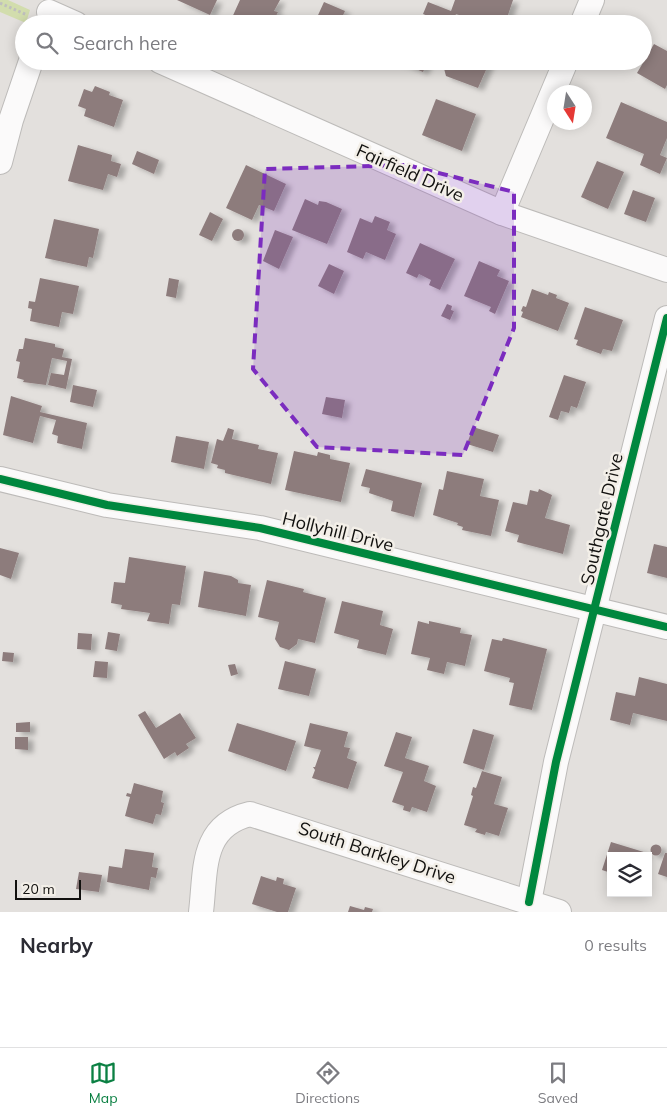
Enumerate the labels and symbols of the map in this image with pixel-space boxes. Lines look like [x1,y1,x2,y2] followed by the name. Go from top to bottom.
[547,85,592,130] north arrow
[353,139,468,206] street label: Fairfield Drive
[575,451,628,587] street label: Southgate Drive
[280,507,396,556] street label: Hollyhill Drive
[296,816,459,889] street label: South Barkley Drive
[15,877,81,900] scale bar

